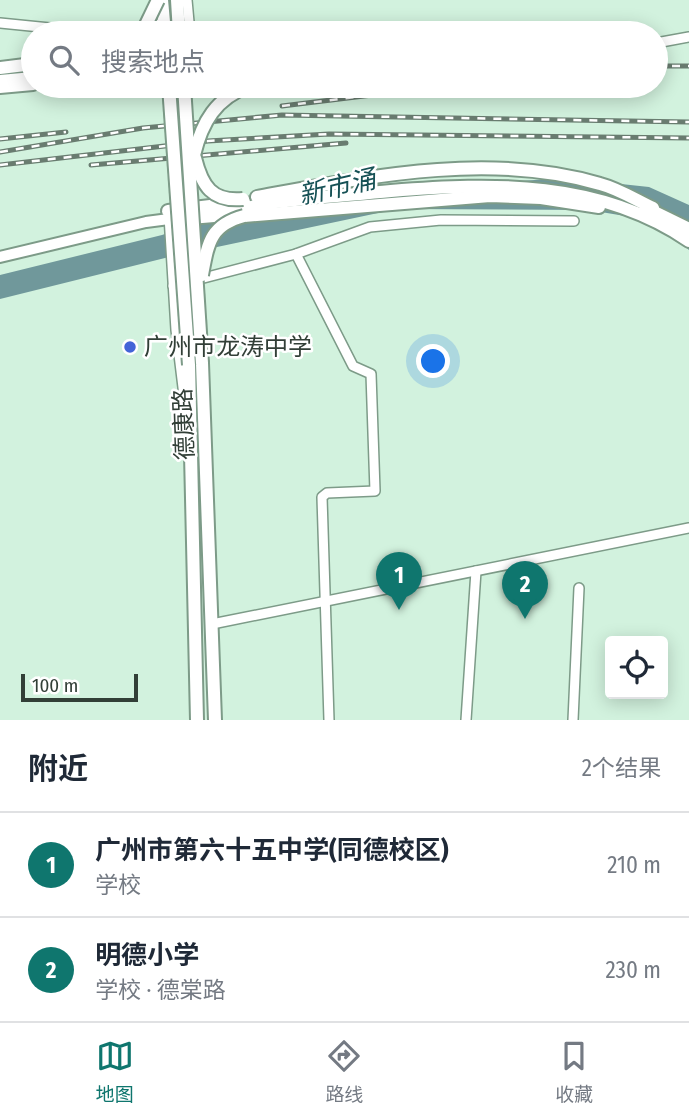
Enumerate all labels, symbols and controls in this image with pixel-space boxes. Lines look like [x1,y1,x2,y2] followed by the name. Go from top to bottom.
[21,21,668,98] search box
[45,41,83,79] icon: search
[101,47,205,78] text: 搜索地点
[296,163,382,211] water label: 新市涌
[144,333,312,361] place label: 广州市龙涛中学
[122,339,138,355] marker: 广州市龙涛中学
[416,344,450,378] your location
[169,388,199,460] street label: 德康路
[376,552,422,610] pin: 1
[502,561,548,619] pin: 2
[605,636,668,699] map controls
[605,636,668,699] button: locate
[21,671,138,703] scale bar
[32,674,78,697] text: 100 m
[28,751,88,787] text: 附近
[582,754,661,782] text: 2个结果
[95,835,449,866] text: 广州市第六十五中学(同德校区)
[46,851,56,879] text: 1
[607,851,661,879] text: 210 m
[95,871,141,899] text: 学校
[95,940,199,971] text: 明德小学
[46,956,56,984] text: 2
[605,956,661,984] text: 230 m
[95,976,226,1004] text: 学校 · 德棠路
[96,1037,134,1106] tab: 地图
[325,1037,363,1106] tab: 路线
[555,1037,593,1106] tab: 收藏

